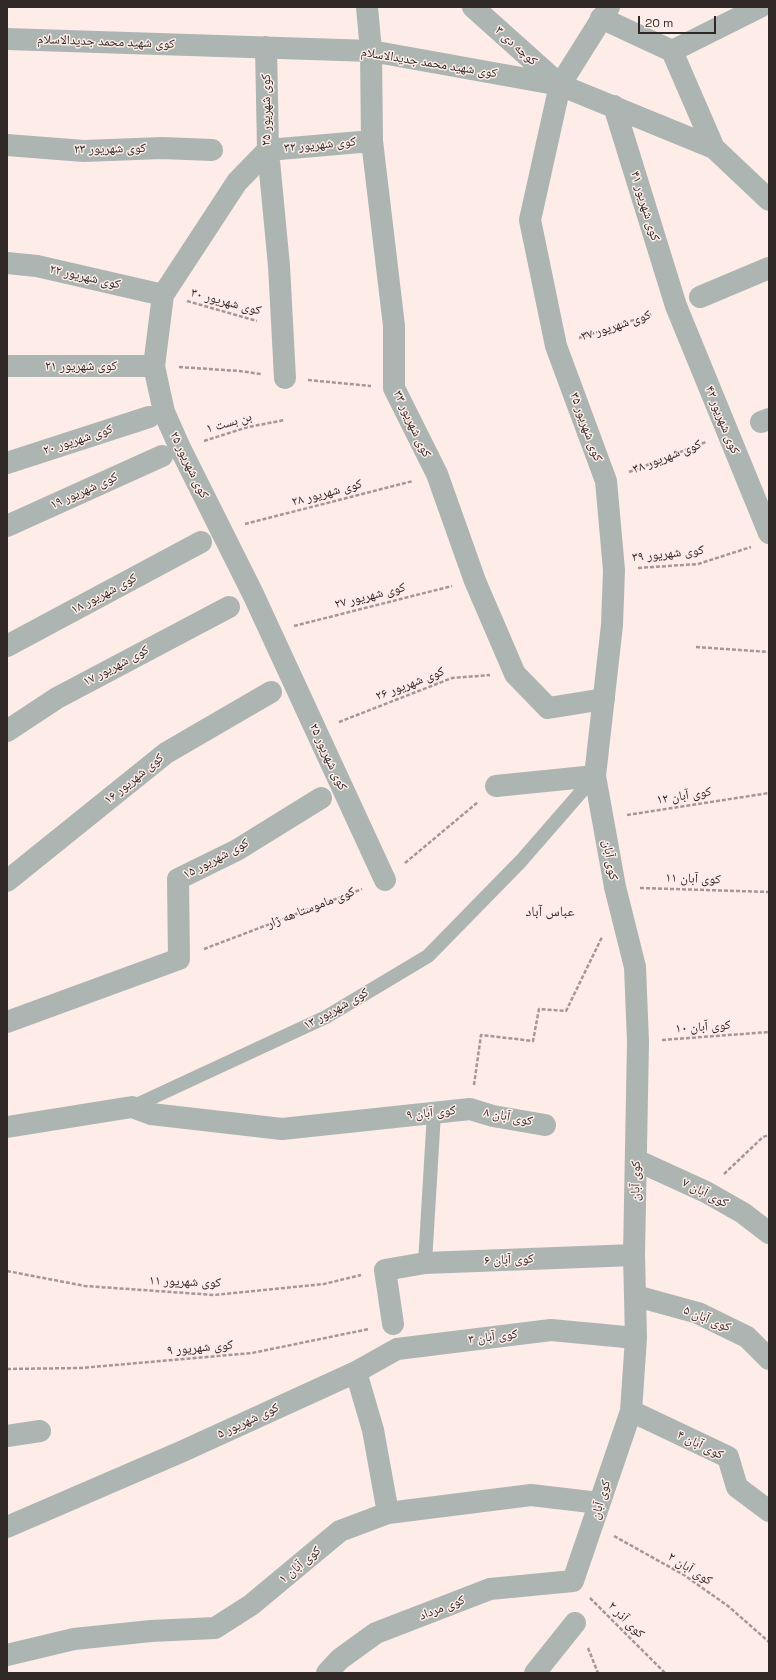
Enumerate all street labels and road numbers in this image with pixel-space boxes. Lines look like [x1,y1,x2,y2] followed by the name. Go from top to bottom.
[492,23,540,69] street label: کوچه دی ۳
[37,32,175,52] street label: کوی شهید محمد جدیدالاسلام
[360,45,498,81] street label: کوی شهید محمد جدیدالاسلام
[258,74,274,146] street label: کوی شهریور ۲۵
[283,134,357,156] street label: کوی شهریور ۳۲
[74,141,146,157] street label: کوی شهریور ۲۳
[627,169,663,243] street label: کوی شهریور ۴۱
[48,261,122,293] street label: کوی شهریور ۲۲
[189,285,263,319] street label: کوی شهریور ۳۰
[579,307,653,345] street label: کوی شهریور ۳۷
[45,358,117,374] street label: کوی شهریور ۲۱
[701,384,743,456] street label: کوی شهریور ۴۲
[390,388,434,460] street label: کوی شهریور ۳۳
[566,390,606,464] street label: کوی شهریور ۳۵
[204,409,254,437] street label: بن بست ۱
[41,421,115,459] street label: کوی شهریور ۲۰
[166,429,212,501] street label: کوی شهریور ۲۵
[631,437,703,477] street label: کوی شهریور ۳۸
[48,469,120,513] street label: کوی شهریور ۱۹
[290,476,364,510] street label: کوی شهریور ۲۸
[631,542,705,566] street label: کوی شهریور ۳۹
[68,570,140,618] street label: کوی شهریور ۱۸
[333,580,407,612] street label: کوی شهریور ۲۷
[80,642,152,690] street label: کوی شهریور ۱۷
[374,664,446,704] street label: کوی شهریور ۲۶
[306,721,350,793] street label: کوی شهریور ۲۵
[101,750,167,808] street label: کوی شهریور ۱۶
[655,784,713,808] street label: کوی آبان ۱۲
[180,835,252,883] street label: کوی شهریور ۱۵
[599,839,621,881] street label: کوی آبان
[665,870,721,888] street label: کوی آبان ۱۱
[265,884,357,932] street label: کوی ماموستا هه ژار
[301,985,371,1033] street label: کوی شهریور ۱۳
[675,1017,731,1037] street label: کوی آبان ۱۰
[406,1103,456,1123] street label: کوی آبان ۹
[482,1105,534,1129] street label: کوی آبان ۸
[628,1161,644,1201] street label: کوی آبان
[679,1175,731,1211] street label: کوی آبان ۷
[484,1251,534,1269] street label: کوی آبان ۶
[149,1273,221,1291] street label: کوی شهریور ۱۱
[681,1302,733,1336] street label: کوی آبان ۵
[467,1326,519,1348] street label: کوی آبان ۳
[166,1337,234,1359] street label: کوی شهریور ۹
[215,1400,281,1442] street label: کوی شهریور ۵
[674,1427,726,1463] street label: کوی آبان ۴
[588,1478,614,1522] street label: کوی آبان
[276,1543,324,1587] street label: کوی آبان ۱
[665,1549,715,1589] street label: کوی آبان ۲
[417,1592,467,1624] street label: کوی مرداد
[604,1598,648,1642] street label: کوی آذر ۲

